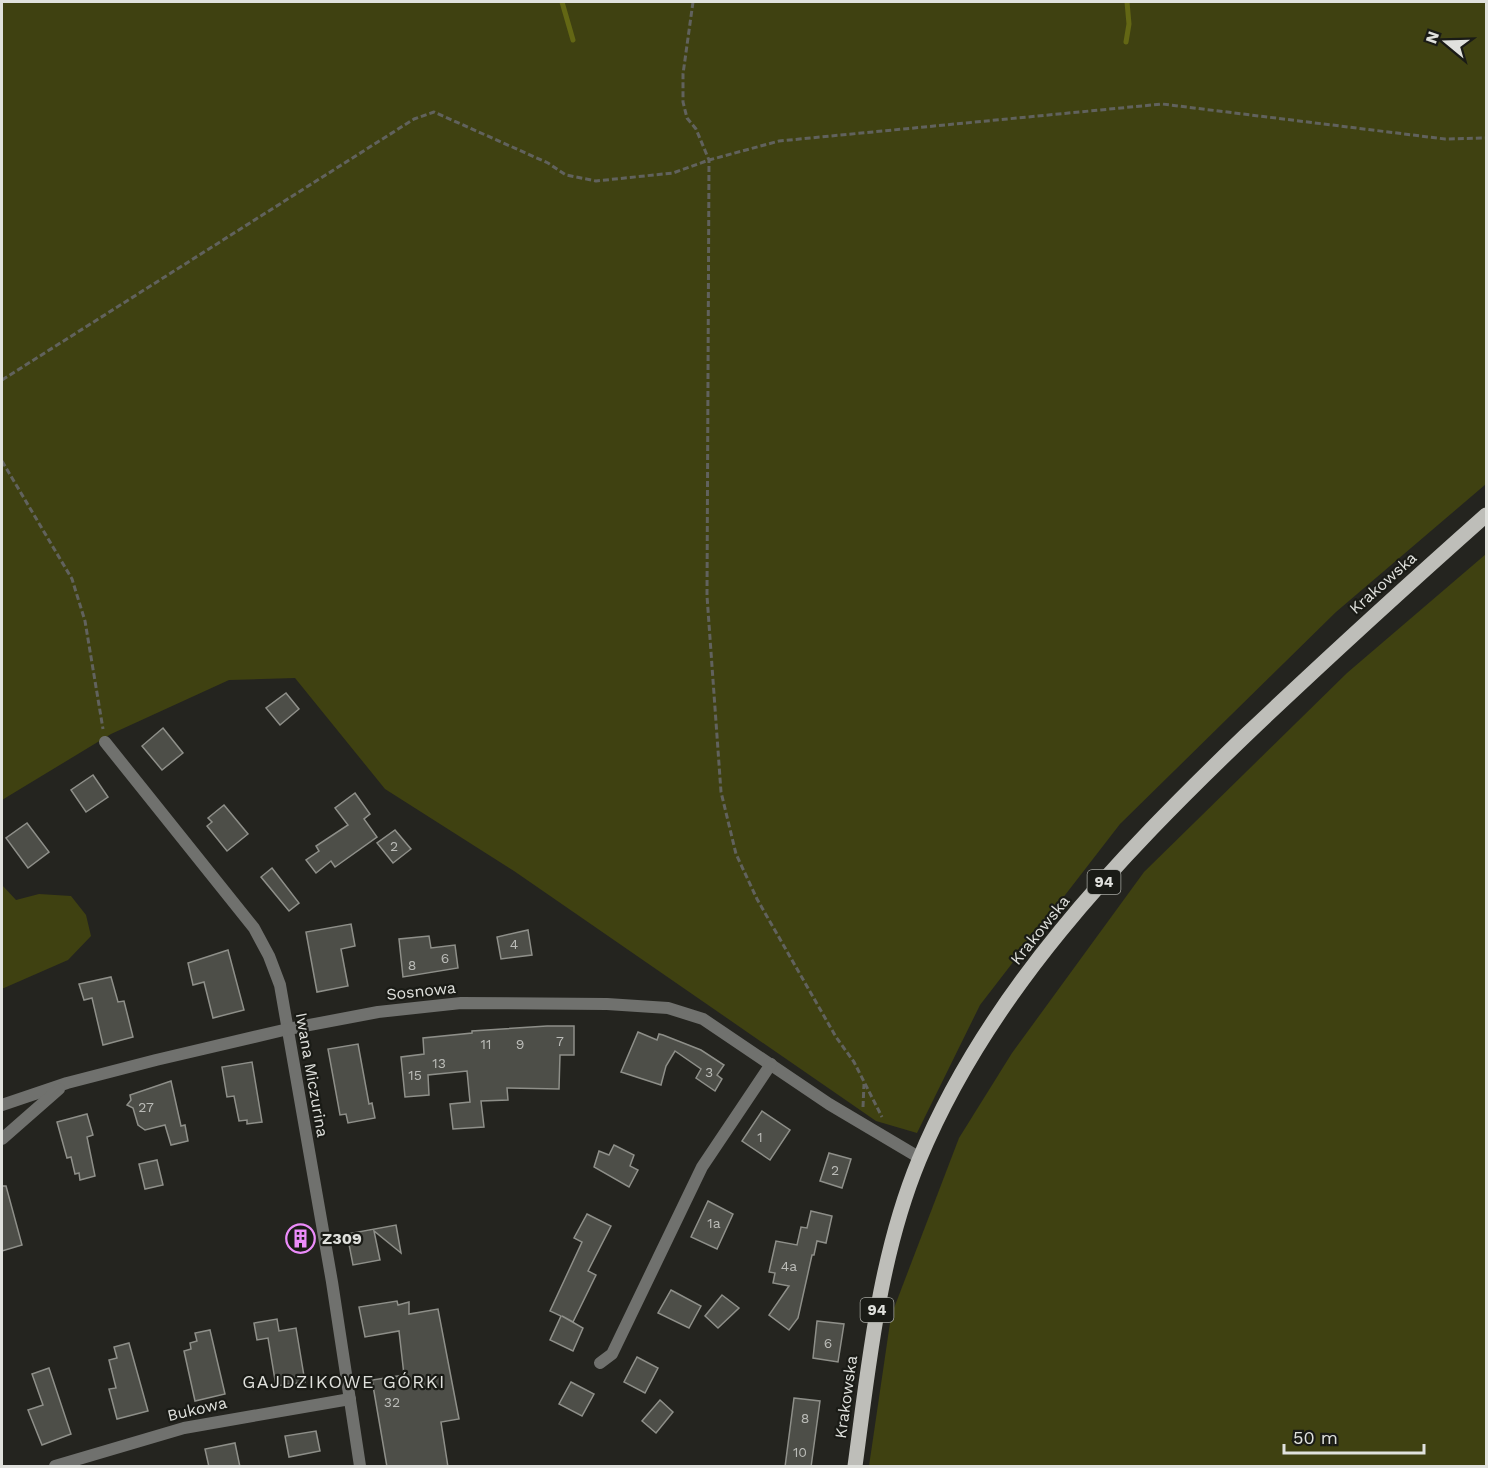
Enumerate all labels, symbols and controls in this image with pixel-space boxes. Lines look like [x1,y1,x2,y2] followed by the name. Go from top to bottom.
[1416,12,1476,72] north arrow
[1421,29,1443,46] text: N
[1346,548,1420,618] street label: Krakowska
[390,838,398,854] house number: 2
[1088,870,1120,894] road number: 94
[1006,892,1074,968] street label: Krakowska
[510,936,518,952] house number: 4
[441,950,449,966] house number: 6
[408,957,416,973] house number: 8
[385,978,457,1004] street label: Sosnowa
[292,1011,332,1139] street label: Iwana Miczurina
[556,1033,564,1049] house number: 7
[481,1036,491,1052] house number: 11
[516,1036,524,1052] house number: 9
[432,1055,446,1071] house number: 13
[705,1064,713,1080] house number: 3
[408,1067,422,1083] house number: 15
[138,1099,154,1115] house number: 27
[757,1129,763,1145] house number: 1
[831,1162,839,1178] house number: 2
[707,1215,721,1231] house number: 1a
[285,1222,317,1254] building icon: Z309
[322,1229,362,1248] place label: Z309
[781,1258,797,1274] house number: 4a
[860,1298,894,1322] road number: 94
[824,1335,832,1351] house number: 6
[831,1354,861,1440] street label: Krakowska
[242,1371,446,1392] district label: GAJDZIKOWE GÓRKI
[165,1393,229,1425] street label: Bukowa
[384,1394,400,1410] house number: 32
[801,1410,809,1426] house number: 8
[1284,1417,1424,1455] scale bar
[1293,1427,1338,1448] text: 50 m
[793,1444,807,1460] house number: 10

